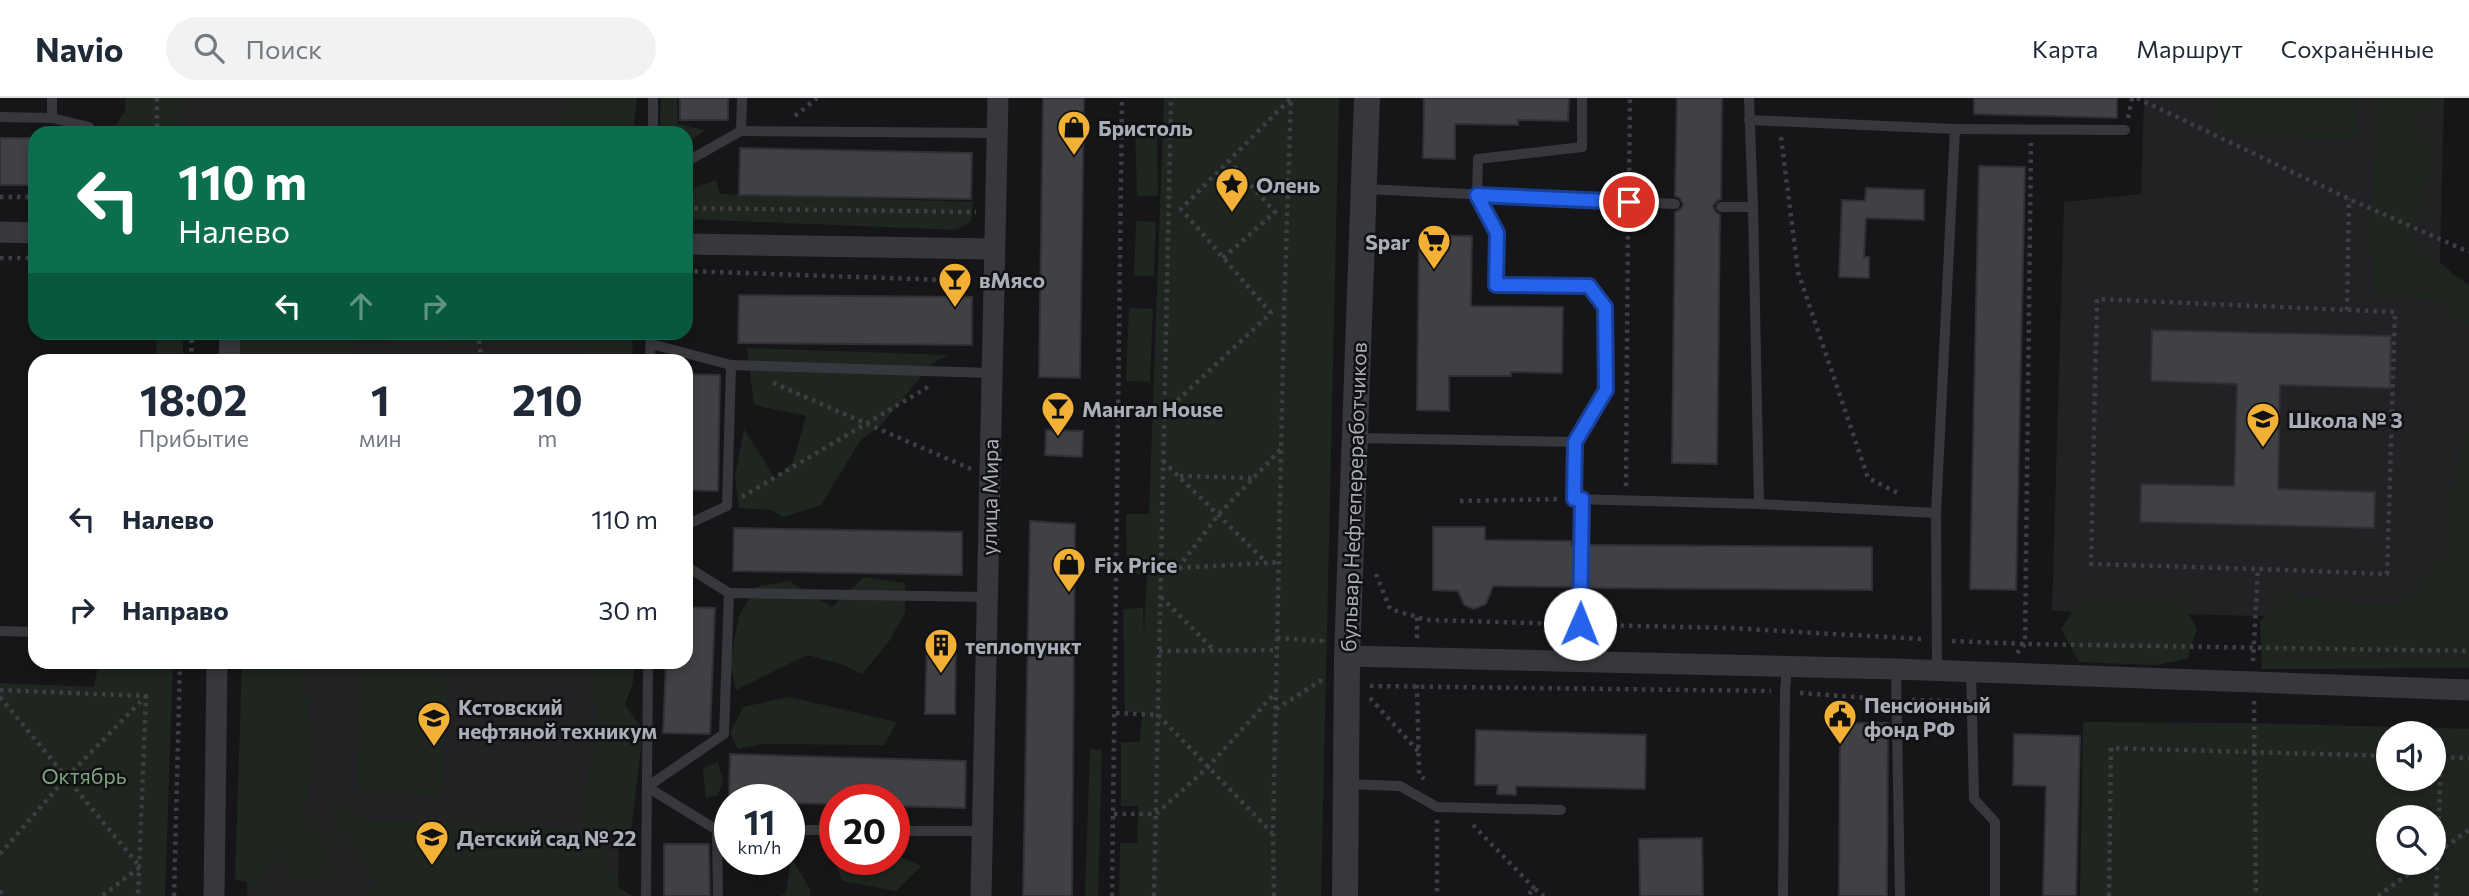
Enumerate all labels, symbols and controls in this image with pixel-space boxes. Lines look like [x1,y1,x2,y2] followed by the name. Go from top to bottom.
[166,17,656,80] search box
[35,28,124,69] text: Navio
[190,29,228,67] icon: search
[246,33,322,64] text: Поиск
[2032,34,2098,63] text: Карта
[2136,34,2243,63] text: Маршрут
[2281,34,2434,63] text: Сохранённые
[1055,108,1093,157] shop icon: Бристоль
[1098,115,1193,140] place label: Бристоль
[178,150,307,210] text: 110 m
[63,154,154,245] icon: left
[1213,165,1251,214] place icon: Олень
[1256,172,1320,197] place label: Олень
[1599,172,1659,232] pin
[1610,183,1648,221] icon: arrive
[178,210,290,250] text: Налево
[1415,222,1453,271] supermarket icon: Spar
[1365,229,1410,254] place label: Spar
[936,260,974,309] bar icon: вМясо
[979,267,1045,292] place label: вМясо
[269,287,307,325] icon: left
[342,287,380,325] icon: ahead
[415,287,453,325] icon: right
[1335,342,1371,652] street label: бульвар Нефтепереработчиков
[140,373,247,425] text: 18:02
[371,373,390,425] text: 1
[512,373,583,425] text: 210
[1039,389,1077,438] bar icon: Мангал House
[1082,396,1223,421] place label: Мангал House
[2244,400,2282,449] school or university icon: Школа № 3
[2288,407,2403,432] place label: Школа № 3
[138,424,249,452] text: Прибытие
[359,424,402,452] text: мин
[537,424,557,452] text: m
[975,438,1003,556] street label: улица Мира
[63,500,101,538] icon: left
[122,503,214,534] text: Налево
[591,503,658,534] text: 110 m
[1050,545,1088,594] shop icon: Fix Price
[1094,552,1177,577] place label: Fix Price
[1543,587,1617,661] position arrow
[63,591,101,629] icon: right
[122,594,229,625] text: Направо
[599,594,658,625] text: 30 m
[922,626,960,675] building icon: теплопункт
[965,633,1081,658] place label: теплопункт
[1864,692,1991,741] place label: Пенсионный фонд РФ
[458,694,657,743] place label: Кстовский нефтяной техникум
[1821,697,1859,746] public building icon: Пенсионный фонд РФ
[415,699,453,748] school or university icon: Кстовский нефтяной техникум
[2376,721,2446,875] map controls
[2376,721,2446,791] button: sound
[41,763,127,788] park label: Октябрь
[819,784,910,875] speed limit sign: 20
[744,799,775,842] text: 11
[2376,805,2446,875] button: search
[413,818,451,867] school or university icon: Детский сад № 22
[457,825,637,850] place label: Детский сад № 22
[738,836,781,858] text: km/h

